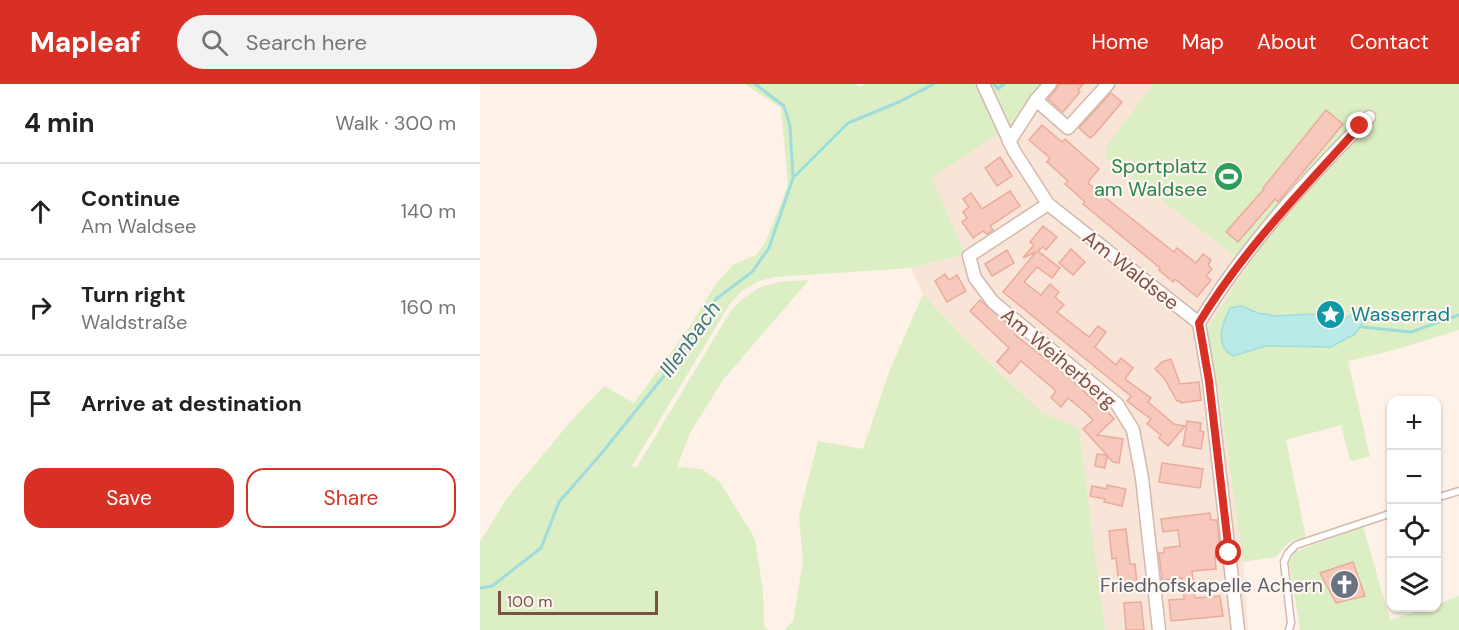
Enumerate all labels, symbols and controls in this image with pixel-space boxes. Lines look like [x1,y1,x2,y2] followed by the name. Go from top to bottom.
[177,15,597,69] search box
[30,24,141,61] text: Mapleaf
[198,26,231,59] icon: search
[246,28,367,57] text: Search here
[1091,28,1149,56] text: Home
[1182,28,1224,56] text: Map
[1257,28,1317,56] text: About
[1350,28,1429,56] text: Contact
[24,106,95,140] text: 4 min
[335,110,456,136] text: Walk · 300 m
[1346,112,1372,138] route end
[1094,153,1207,202] place label: Sportplatz am Waldsee
[1212,161,1244,193] sports icon: Sportplatz am Waldsee
[81,184,180,213] text: Continue
[24,195,57,228] icon: ahead
[401,198,456,224] text: 140 m
[81,213,196,239] text: Am Waldsee
[1078,224,1184,316] street label: Am Waldsee
[81,280,186,309] text: Turn right
[24,291,57,324] icon: right
[400,294,456,320] text: 160 m
[653,296,727,382] water label: Illenbach
[1314,298,1346,330] place icon: Wasserrad
[1351,301,1450,327] place label: Wasserrad
[996,302,1122,414] street label: Am Weiherberg
[81,309,187,335] text: Waldstraße
[24,387,57,420] icon: arrive
[81,389,302,418] text: Arrive at destination
[1387,396,1441,612] map controls
[1387,396,1441,450] button: +
[1387,450,1441,504] button: −
[24,468,234,528] button: Save
[246,468,456,528] button: Share
[1387,504,1441,558] button: locate
[1215,539,1241,565] route start
[1387,558,1441,612] button: layers
[1328,569,1360,601] church icon: Friedhofskapelle Achern
[1100,572,1323,598] place label: Friedhofskapelle Achern
[498,588,658,616] scale bar
[507,591,552,612] text: 100 m

